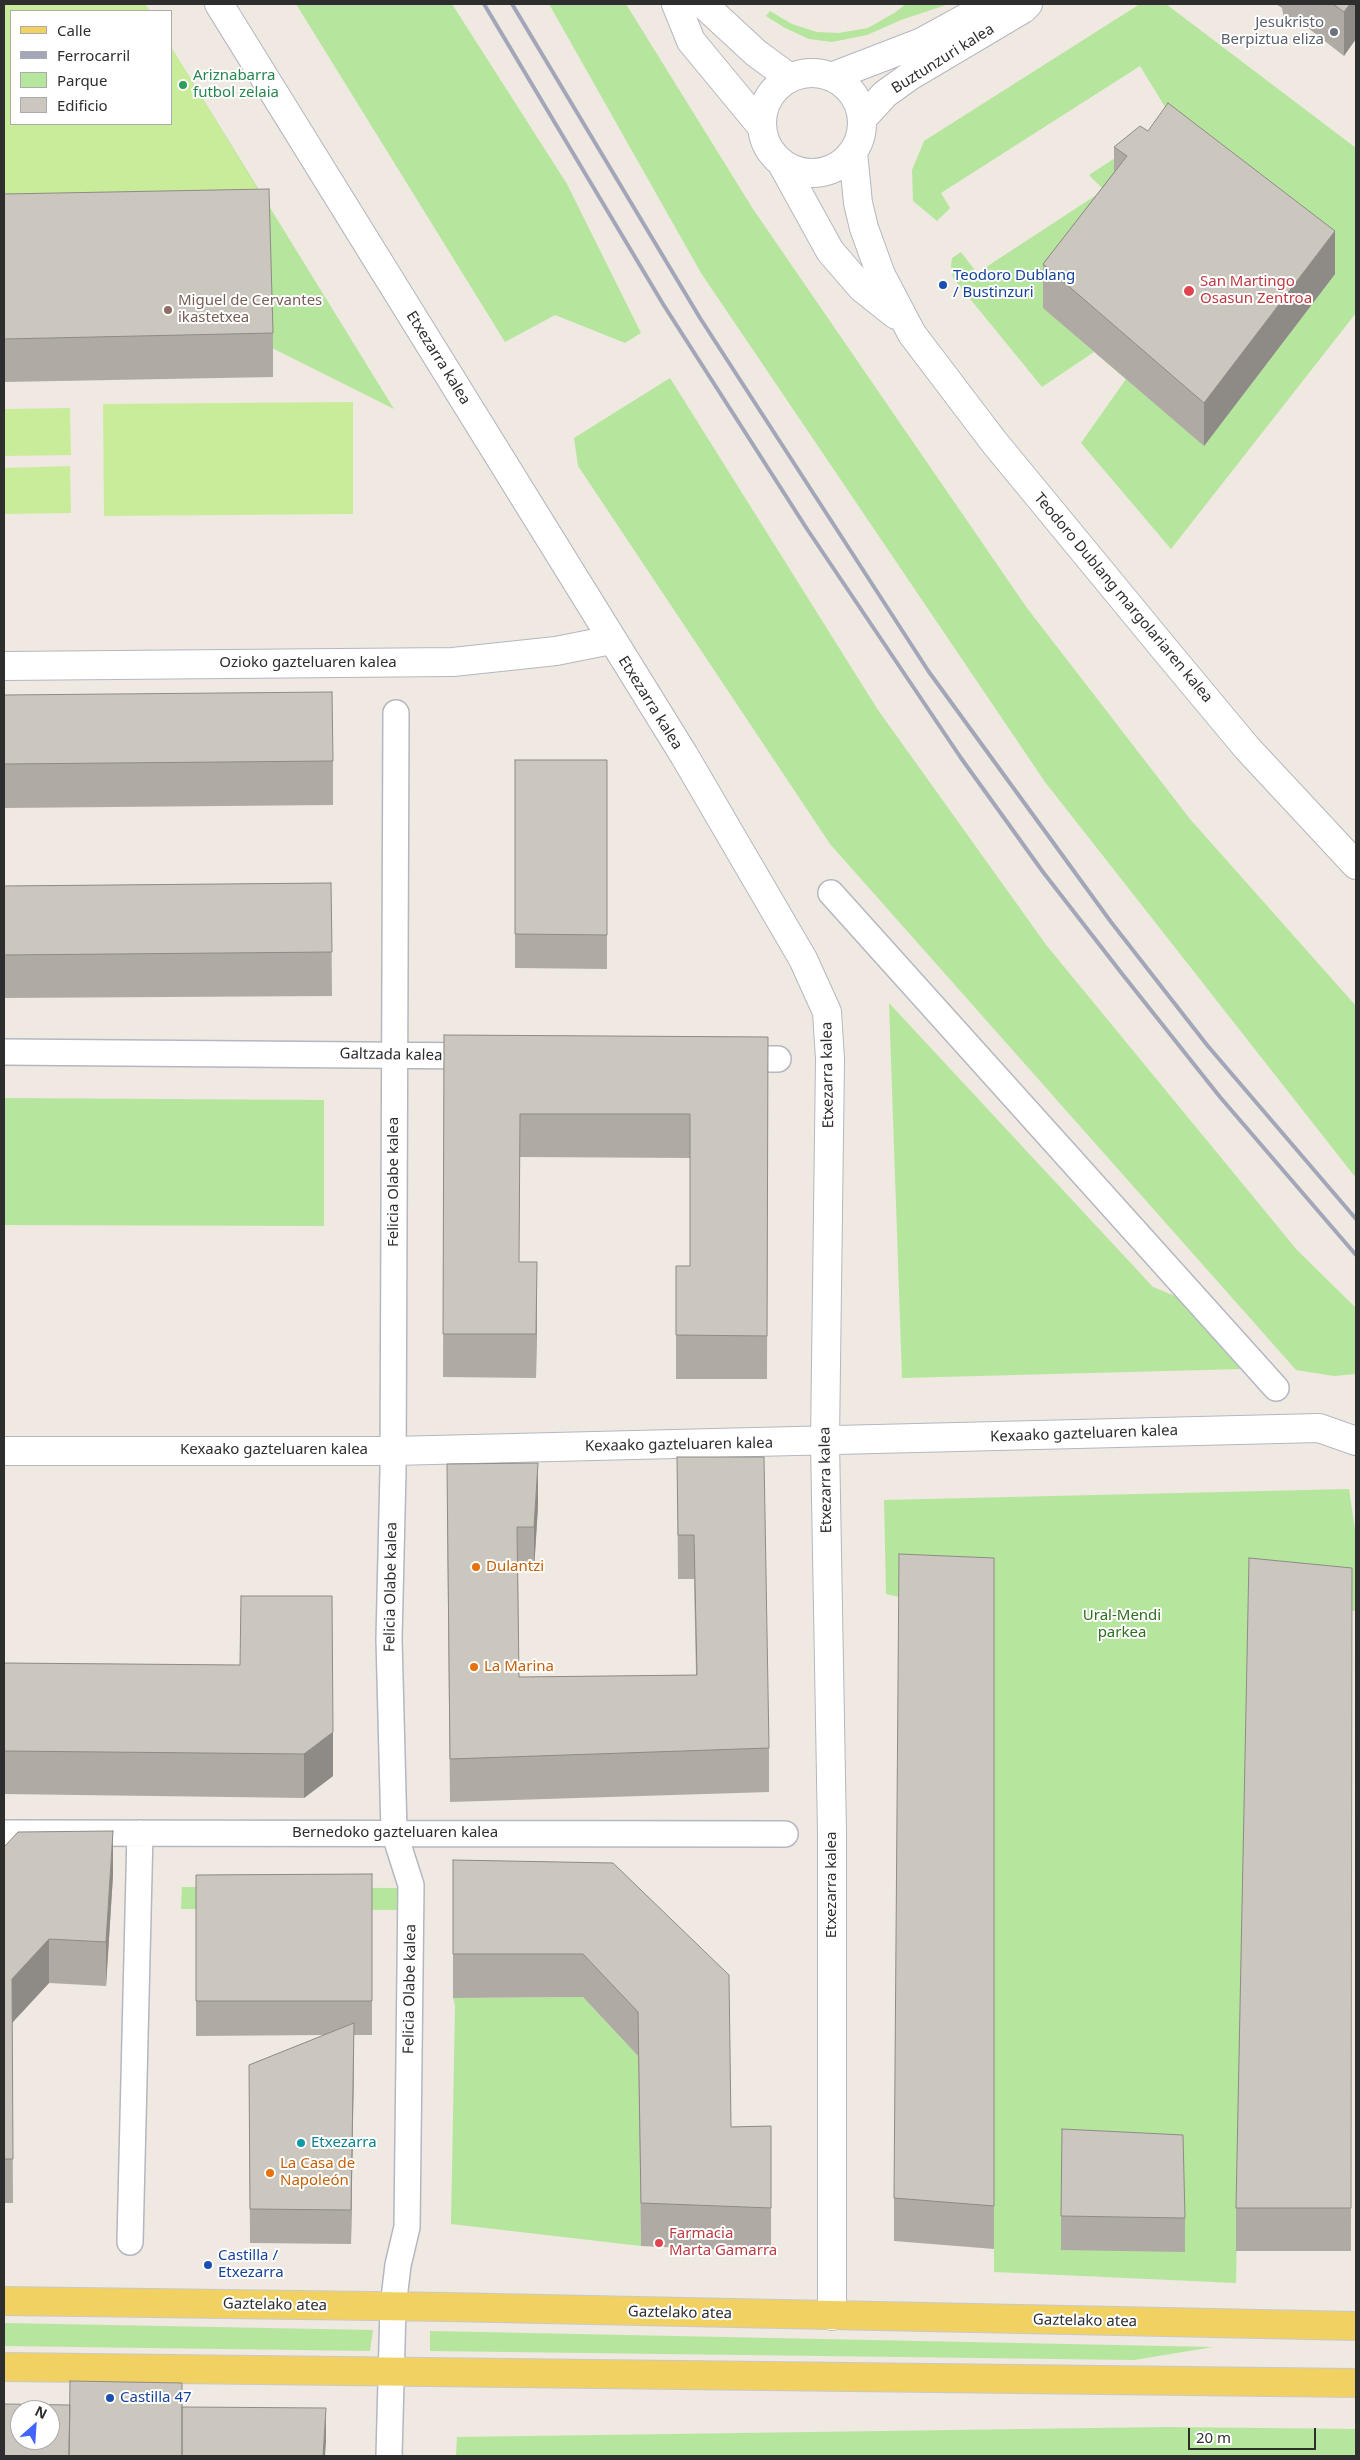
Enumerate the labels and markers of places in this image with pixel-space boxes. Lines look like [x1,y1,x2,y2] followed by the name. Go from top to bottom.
[1221,14,1324,49] place label: Jesukristo Berpiztua eliza
[1328,26,1340,38] marker: Jesukristo Berpiztua eliza
[193,67,279,102] place label: Ariznabarra futbol zelaia
[177,79,189,91] marker: Ariznabarra futbol zelaia
[953,267,1075,302] place label: Teodoro Dublang / Bustinzuri
[1200,273,1312,308] place label: San Martingo Osasun Zentroa
[937,279,949,291] marker: Teodoro Dublang / Bustinzuri
[1182,284,1196,298] marker: San Martingo Osasun Zentroa
[178,292,322,327] place label: Miguel de Cervantes ikastetxea
[162,304,174,316] marker: Miguel de Cervantes ikastetxea
[486,1558,544,1576] place label: Dulantzi
[470,1561,482,1573] marker: Dulantzi
[484,1658,554,1676] place label: La Marina
[468,1661,480,1673] marker: La Marina
[311,2134,377,2152] place label: Etxezarra
[295,2137,307,2149] marker: Etxezarra
[280,2155,355,2190] place label: La Casa de Napoleón
[264,2167,276,2179] marker: La Casa de Napoleón
[669,2225,777,2260] place label: Farmacia Marta Gamarra
[653,2237,665,2249] marker: Farmacia Marta Gamarra
[218,2247,284,2282] place label: Castilla / Etxezarra
[202,2259,214,2271] marker: Castilla / Etxezarra
[120,2389,192,2407] place label: Castilla 47
[104,2392,116,2404] marker: Castilla 47

